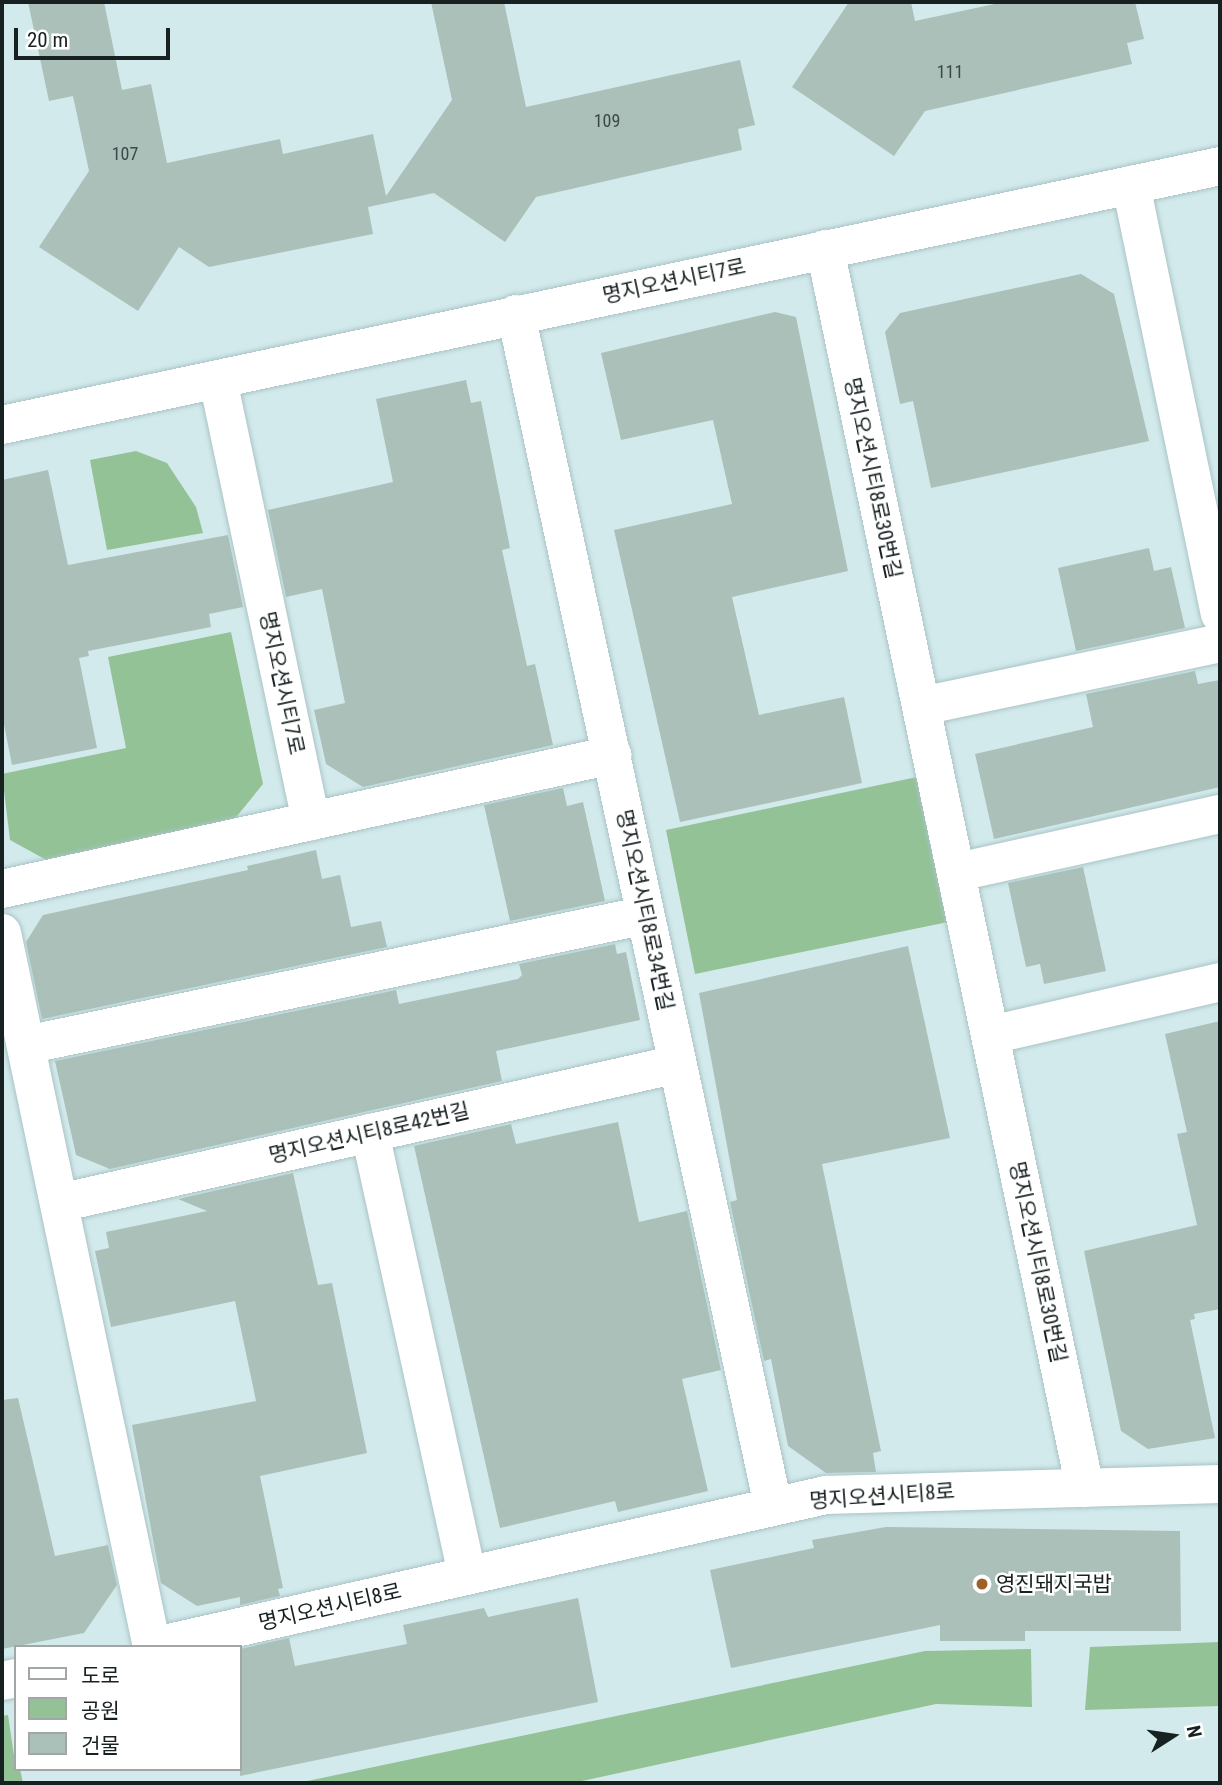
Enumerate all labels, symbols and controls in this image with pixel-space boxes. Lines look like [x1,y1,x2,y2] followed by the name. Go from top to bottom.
[18,14,173,58] scale bar
[27,28,68,52] text: 20 m
[937,61,963,83] house number: 111
[594,110,620,132] house number: 109
[112,143,138,165] house number: 107
[600,254,748,308] street label: 명지오션시티7로
[839,375,907,581] street label: 명지오션시티8로30번길
[255,609,309,757] street label: 명지오션시티7로
[611,807,679,1013] street label: 명지오션시티8로34번길
[266,1098,472,1168] street label: 명지오션시티8로42번길
[1004,1159,1072,1365] street label: 명지오션시티8로30번길
[808,1478,956,1514] street label: 명지오션시티8로
[996,1571,1112,1597] place label: 영진돼지국밥
[974,1576,990,1592] marker: 영진돼지국밥
[256,1578,404,1636] street label: 명지오션시티8로
[14,1645,242,1771] legend
[81,1664,120,1688] text: 도로
[81,1699,120,1723] text: 공원
[1138,1701,1208,1771] north arrow
[1182,1723,1206,1740] text: N
[81,1734,120,1758] text: 건물

